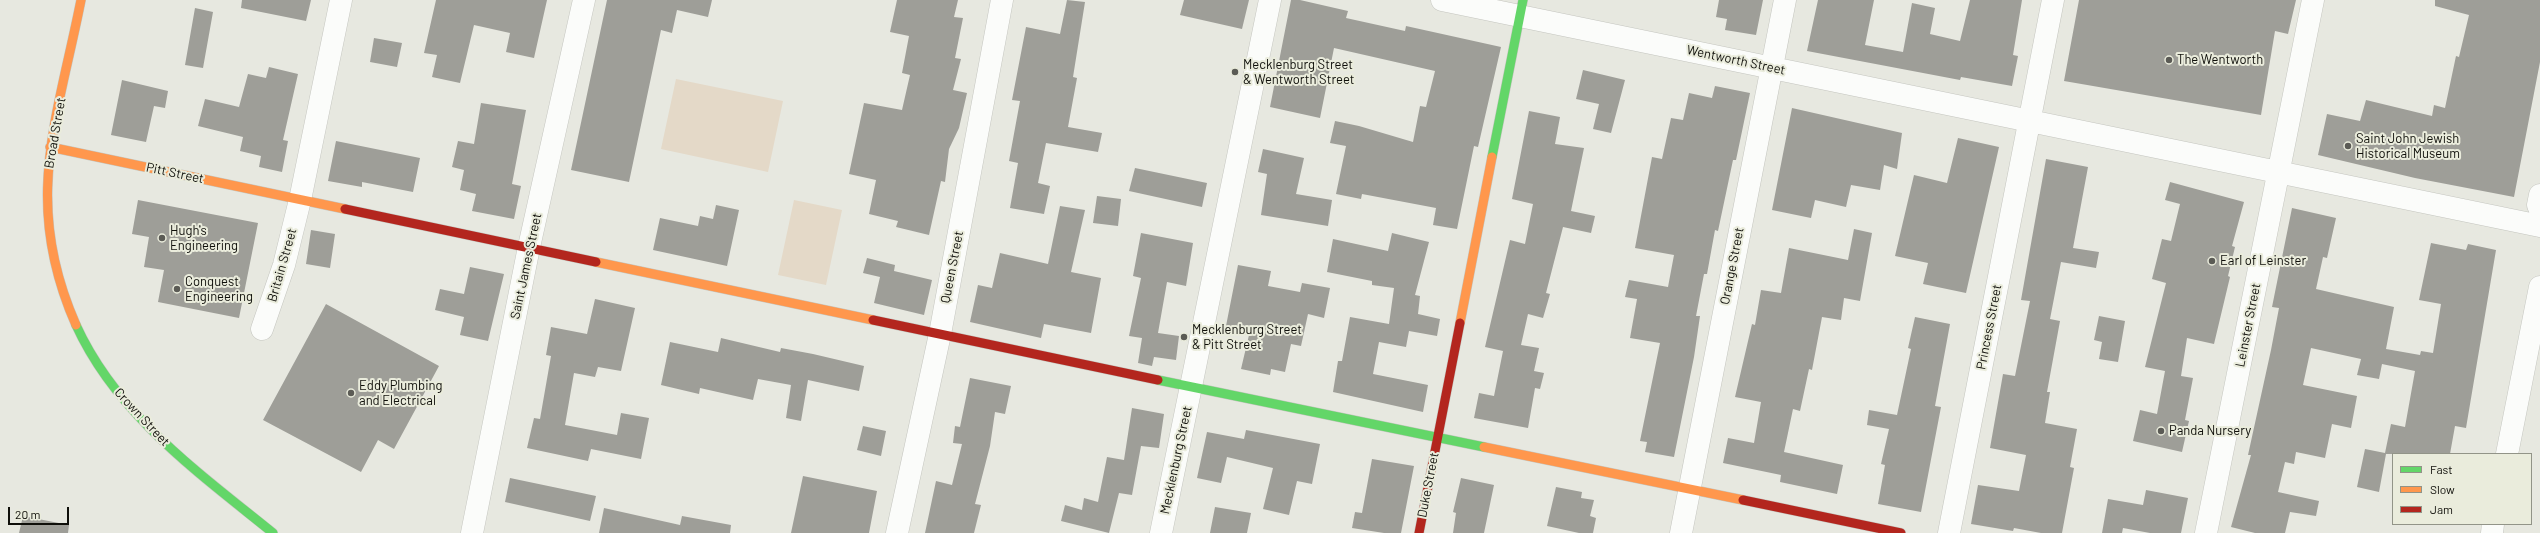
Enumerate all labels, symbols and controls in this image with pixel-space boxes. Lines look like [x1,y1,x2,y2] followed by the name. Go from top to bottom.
[1685,42,1787,78] street label: Wentworth Street
[2177,52,2263,68] place label: The Wentworth
[2164,55,2174,65] marker: The Wentworth
[1243,57,1355,88] place label: Mecklenburg Street & Wentworth Street
[1230,67,1240,77] marker: Mecklenburg Street & Wentworth Street
[41,96,69,170] street label: Broad Street
[2356,131,2460,162] place label: Saint John Jewish Historical Museum
[2343,141,2353,151] marker: Saint John Jewish Historical Museum
[145,159,205,187] street label: Pitt Street
[507,212,545,320] street label: Saint James Street
[170,223,238,254] place label: Hugh's Engineering
[264,226,300,304] street label: Britain Street
[1717,226,1747,306] street label: Orange Street
[937,229,967,305] street label: Queen Street
[157,233,167,243] marker: Hugh's Engineering
[2220,253,2306,269] place label: Earl of Leinster
[2207,256,2217,266] marker: Earl of Leinster
[185,274,253,305] place label: Conquest Engineering
[2232,282,2264,368] street label: Leinster Street
[1973,283,2005,371] street label: Princess Street
[172,284,182,294] marker: Conquest Engineering
[1192,322,1302,353] place label: Mecklenburg Street & Pitt Street
[1179,332,1189,342] marker: Mecklenburg Street & Pitt Street
[359,378,442,409] place label: Eddy Plumbing and Electrical
[111,385,173,449] street label: Crown Street
[346,388,356,398] marker: Eddy Plumbing and Electrical
[1157,405,1195,515] street label: Mecklenburg Street
[2169,423,2251,439] place label: Panda Nursery
[2156,426,2166,436] marker: Panda Nursery
[1414,451,1442,519] street label: Duke Street
[2392,453,2532,525] legend
[2430,462,2453,476] text: Fast
[2430,482,2455,496] text: Slow
[10,499,71,525] scale bar
[2430,502,2453,516] text: Jam
[15,507,41,521] text: 20 m

